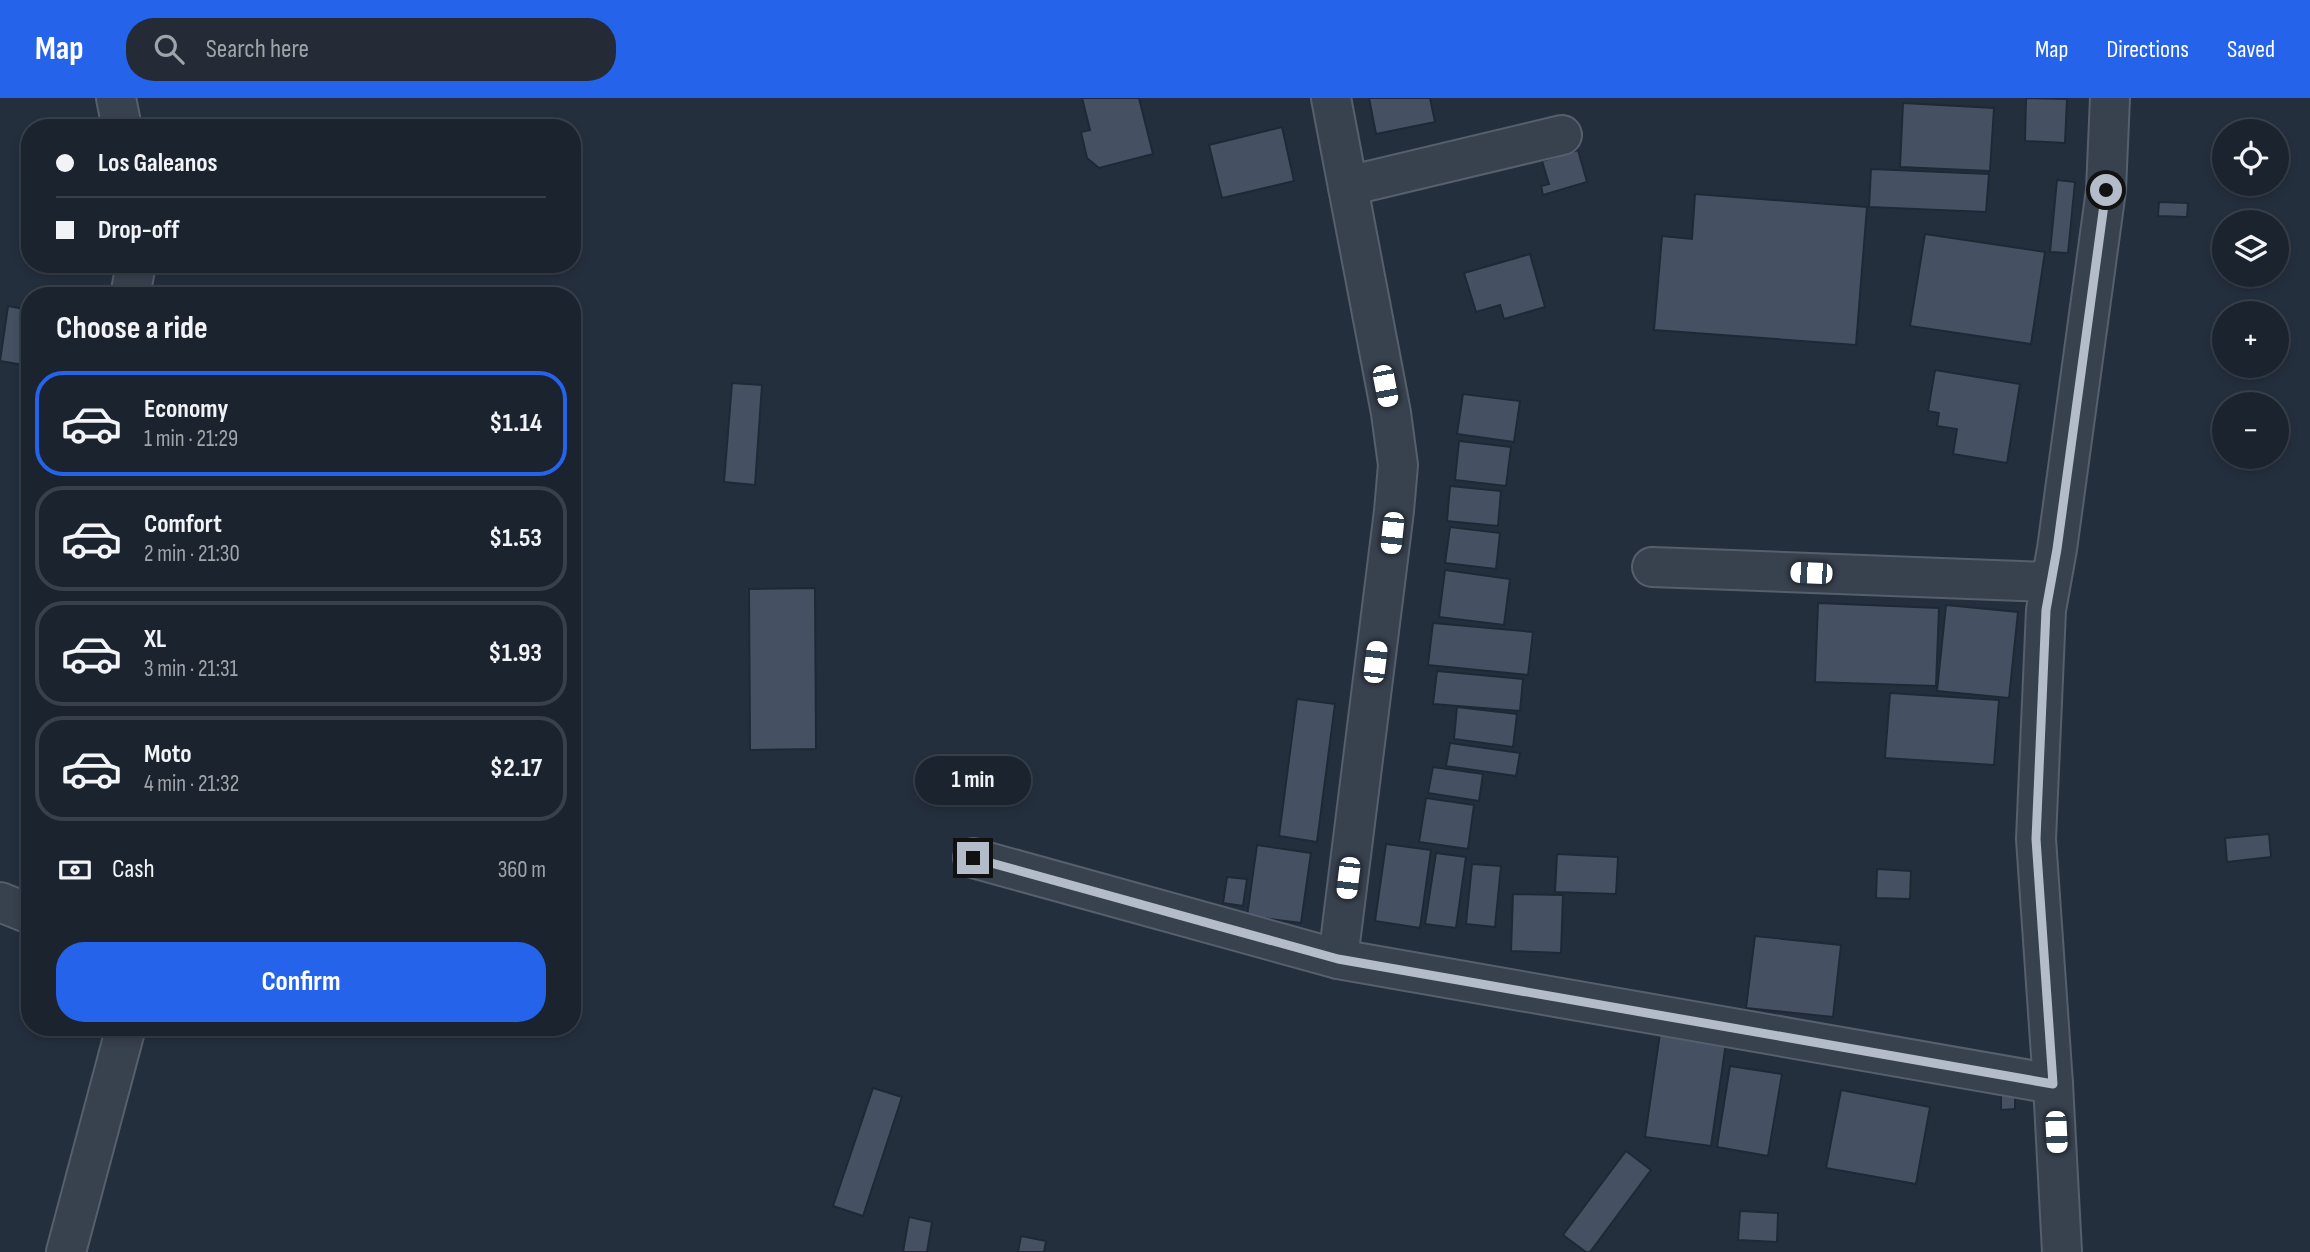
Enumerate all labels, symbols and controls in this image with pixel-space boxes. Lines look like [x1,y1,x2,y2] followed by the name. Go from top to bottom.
[126,18,616,81] search box
[35,29,84,69] text: Map
[150,30,188,68] icon: search
[206,34,309,65] text: Search here
[2035,35,2068,64] text: Map
[2106,35,2189,64] text: Directions
[2227,35,2275,64] text: Saved
[2212,119,2289,469] map controls
[2212,119,2289,196] button: locate
[98,148,218,179] text: Los Galeanos
[2090,174,2122,206] route start
[2212,210,2289,287] button: layers
[98,215,179,246] text: Drop-off
[2212,301,2289,378] button: +
[56,309,208,348] text: Choose a ride
[1371,363,1400,409] car
[60,392,123,455] icon: car
[2212,392,2289,469] button: −
[144,394,228,425] text: Economy
[489,408,542,439] text: $1.14
[144,425,238,453] text: 1 min · 21:29
[60,507,123,570] icon: car
[144,509,222,540] text: Comfort
[1380,511,1405,555] car
[489,523,542,554] text: $1.53
[144,540,240,568] text: 2 min · 21:30
[1790,562,1833,584] car
[60,622,123,685] icon: car
[144,624,166,655] text: XL
[488,638,542,669] text: $1.93
[1363,640,1388,684] car
[144,655,238,683] text: 3 min · 21:31
[60,737,123,800] icon: car
[144,739,192,770] text: Moto
[490,753,542,784] text: $2.17
[915,756,1031,806] callout: 1 min
[952,766,994,794] text: 1 min
[144,770,239,798] text: 4 min · 21:32
[957,842,989,874] route end
[56,851,94,889] icon: cash
[112,854,155,885] text: Cash
[498,856,546,884] text: 360 m
[1336,856,1361,900] car
[56,942,546,1022] button: Confirm
[2045,1110,2068,1154] car

